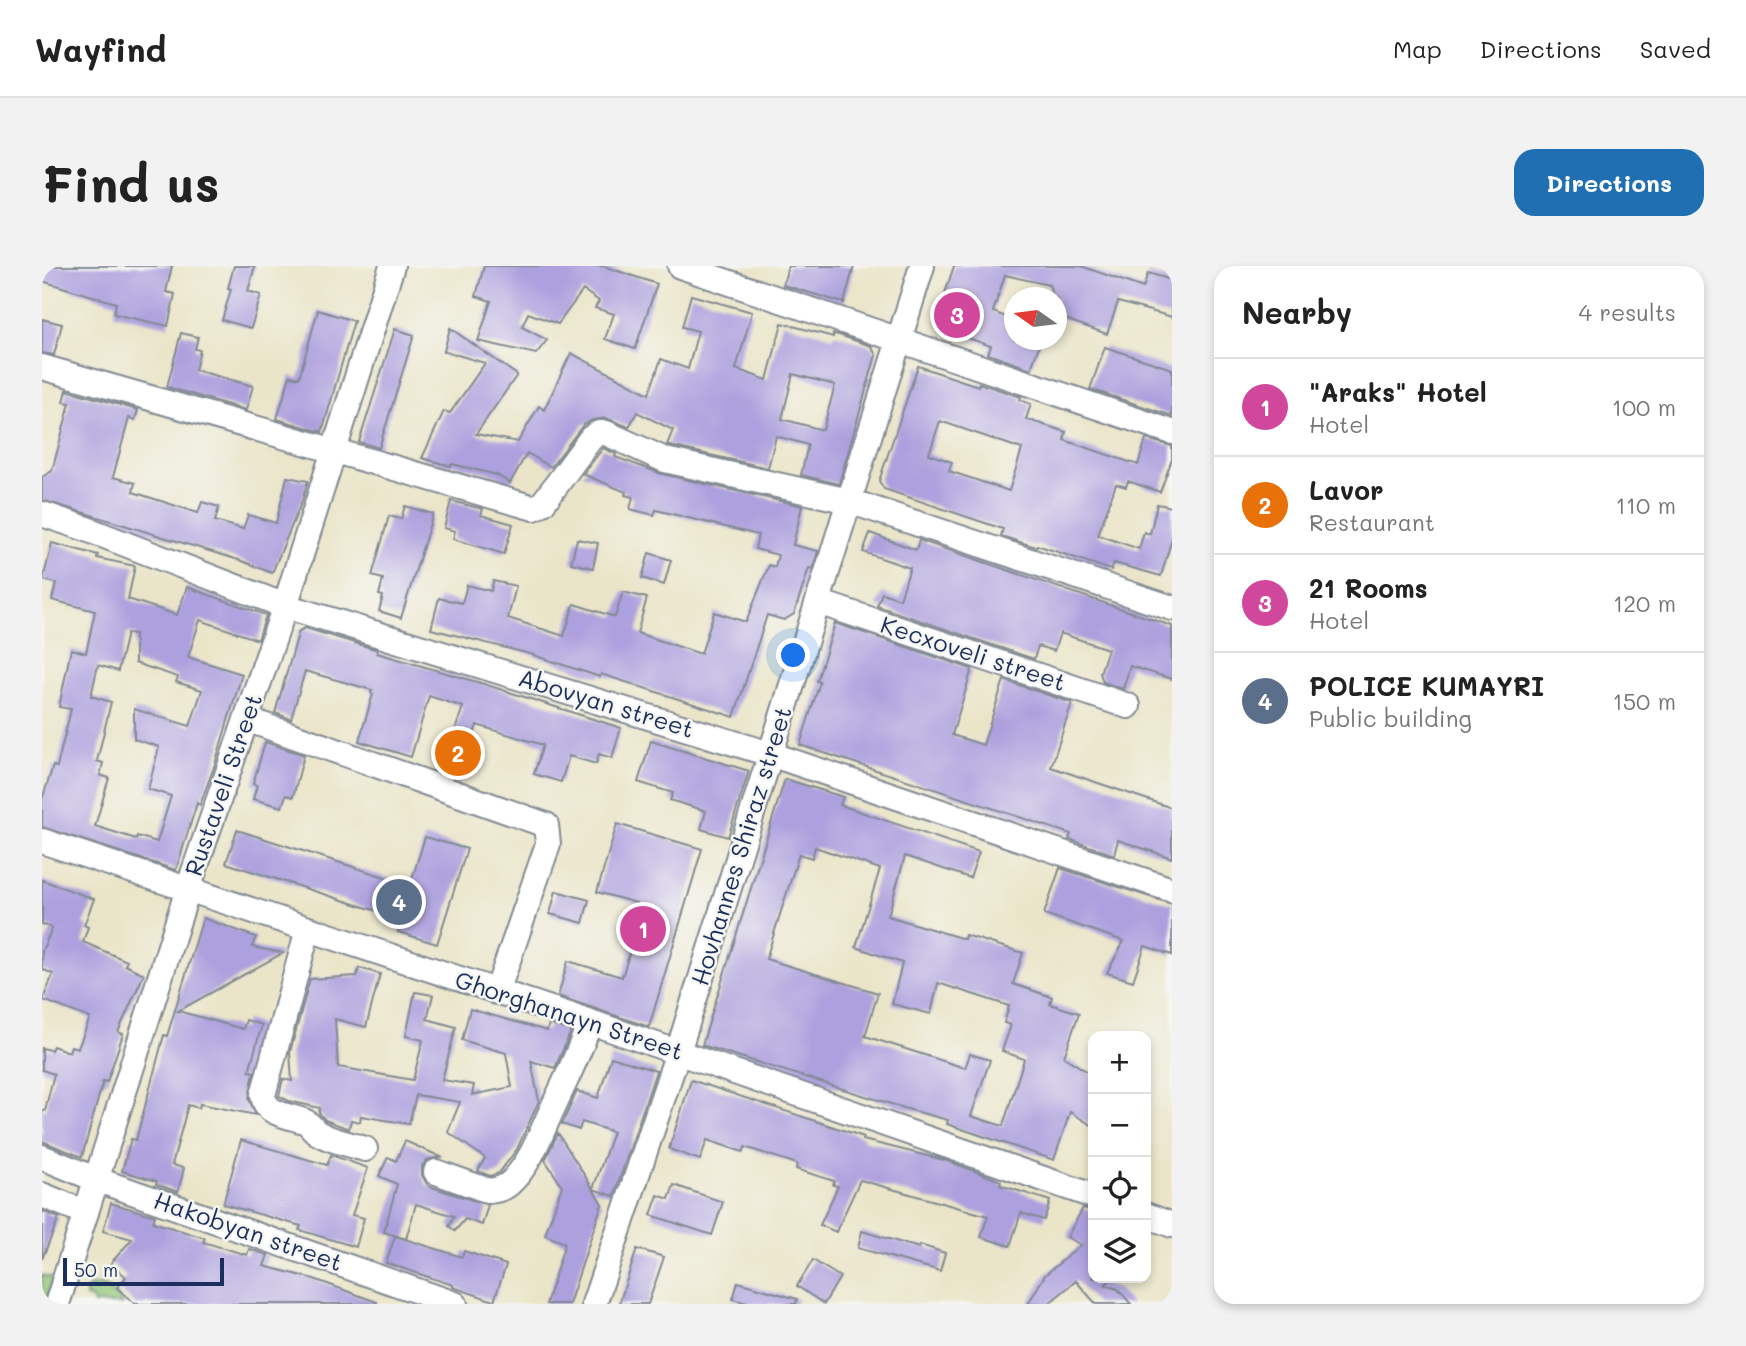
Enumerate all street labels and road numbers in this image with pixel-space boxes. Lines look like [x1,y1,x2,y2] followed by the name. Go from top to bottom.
[877,608,1070,697] street label: Kecxoveli street
[515,661,698,744] street label: Abovyan street
[177,689,268,880] street label: Rustaveli Street
[683,702,798,989] street label: Hovhannes Shiraz street
[451,963,688,1066] street label: Ghorghanayn Street
[150,1184,347,1277] street label: Hakobyan street

